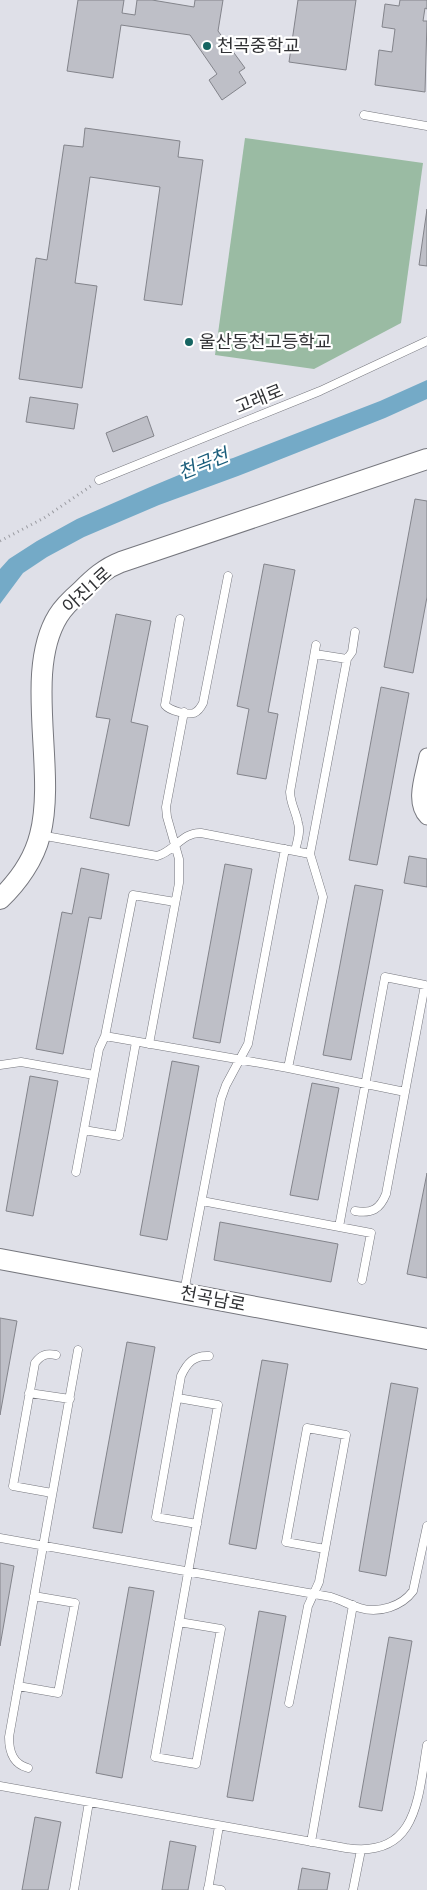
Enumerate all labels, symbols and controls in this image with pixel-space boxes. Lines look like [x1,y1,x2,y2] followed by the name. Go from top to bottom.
[217,36,300,56] place label: 천곡중학교
[201,40,213,52] marker: 천곡중학교
[199,332,331,352] place label: 울산동천고등학교
[183,336,195,348] marker: 울산동천고등학교
[232,380,286,418] street label: 고래로
[175,444,233,484] water label: 천곡천
[59,563,115,617] street label: 아진1로
[179,1283,247,1315] street label: 천곡남로

